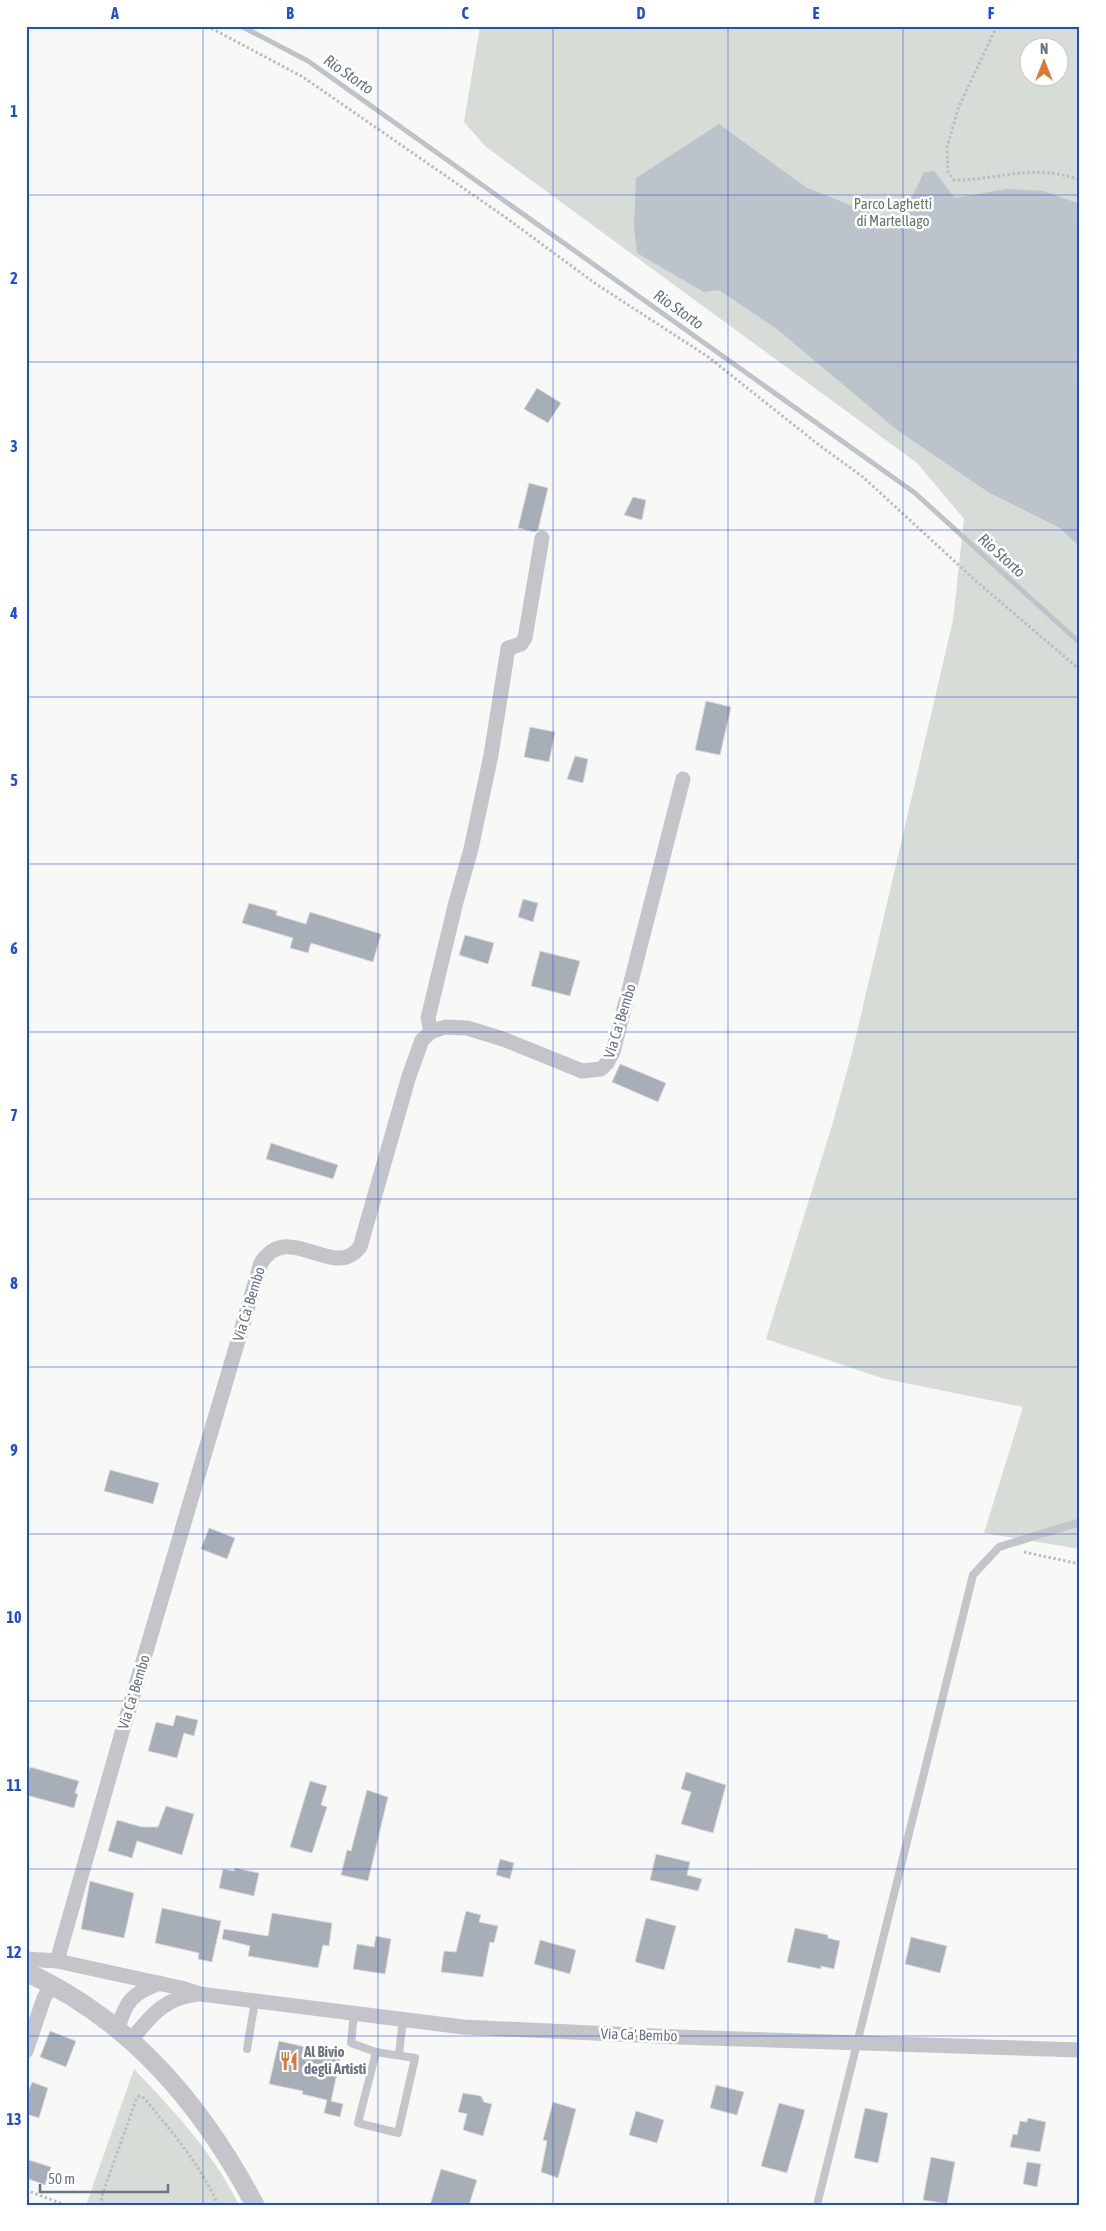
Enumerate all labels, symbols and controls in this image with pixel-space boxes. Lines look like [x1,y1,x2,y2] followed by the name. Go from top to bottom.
[110,4,119,22] text: A
[286,4,294,22] text: B
[461,4,469,22] text: C
[637,4,646,22] text: D
[813,4,820,22] text: E
[988,4,995,22] text: F
[1018,38,1068,88] north arrow
[1040,41,1048,57] text: N
[321,50,377,98] water label: Rio Storto
[10,102,18,120] text: 1
[854,195,932,229] park label: Parco Laghetti di Martellago
[10,269,18,287] text: 2
[651,285,707,333] water label: Rio Storto
[10,437,18,455] text: 3
[975,529,1029,581] water label: Rio Storto
[9,604,18,622] text: 4
[10,771,18,789] text: 5
[10,939,18,957] text: 6
[600,982,639,1060] street label: Via Ca' Bembo
[10,1106,18,1124] text: 7
[229,1265,268,1343] street label: Via Ca' Bembo
[10,1274,18,1292] text: 8
[10,1441,18,1459] text: 9
[6,1608,22,1626] text: 10
[114,1653,153,1731] street label: Via Ca' Bembo
[6,1776,22,1794] text: 11
[6,1943,22,1961] text: 12
[600,2025,678,2044] street label: Via Ca' Bembo
[303,2043,366,2077] place label: Al Bivio degli Artisti
[278,2050,300,2072] restaurant icon: Al Bivio degli Artisti
[6,2110,22,2128] text: 13
[40,2161,168,2193] scale bar
[48,2170,75,2187] text: 50 m

